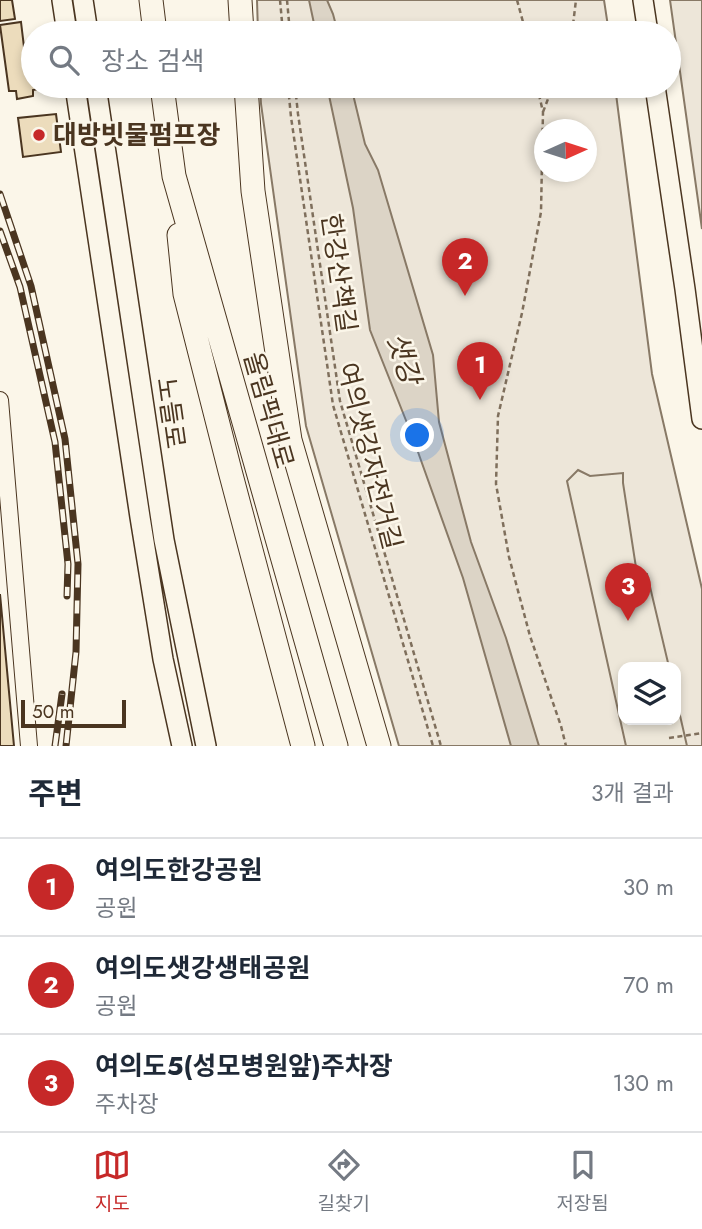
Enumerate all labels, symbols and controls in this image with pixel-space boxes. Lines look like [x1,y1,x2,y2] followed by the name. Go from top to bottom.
[21,21,681,98] search box
[45,41,83,79] icon: search
[101,42,204,80] text: 장소 검색
[53,116,221,154] place label: 대방빗물펌프장
[534,119,597,182] north arrow
[31,127,47,143] marker: 대방빗물펌프장
[312,211,366,335] street label: 한강산책길
[442,238,488,296] pin: 2
[376,328,432,392] water label: 샛강
[457,342,503,400] pin: 1
[234,347,304,473] street label: 올림픽대로
[328,359,412,553] street label: 여의샛강자전거길
[147,375,195,451] street label: 노들로
[400,418,434,452] your location
[605,563,651,621] pin: 3
[618,662,681,725] map controls
[618,662,681,725] button: layers
[21,697,126,729] scale bar
[32,698,75,725] text: 50 m
[28,772,83,815] text: 주변
[591,776,674,810] text: 3개 결과
[95,851,262,889] text: 여의도한강공원
[45,870,57,904] text: 1
[623,870,674,904] text: 30 m
[95,891,137,925] text: 공원
[95,949,310,987] text: 여의도샛강생태공원
[43,968,59,1002] text: 2
[623,968,674,1002] text: 70 m
[95,989,137,1023] text: 공원
[95,1047,393,1085] text: 여의도5(성모병원앞)주차장
[44,1066,58,1100] text: 3
[612,1066,674,1100] text: 130 m
[95,1087,158,1121] text: 주차장
[93,1146,131,1217] tab: 지도
[318,1146,370,1217] tab: 길찾기
[556,1146,609,1217] tab: 저장됨

